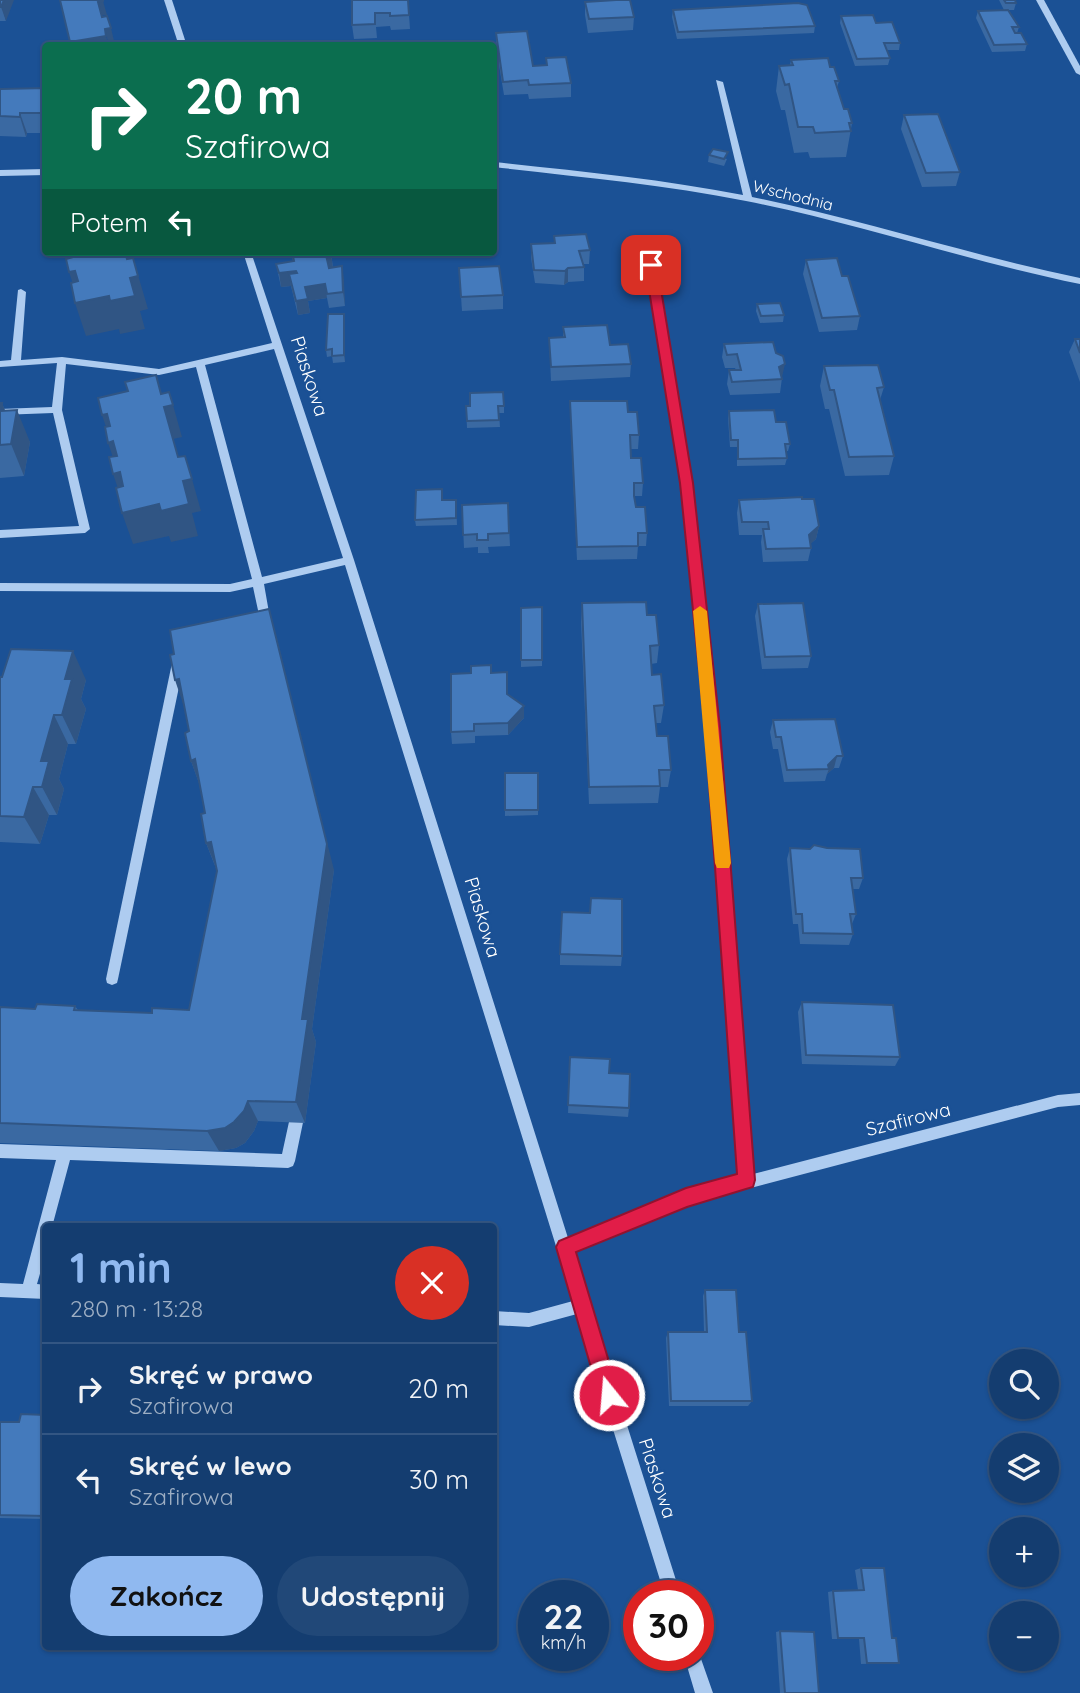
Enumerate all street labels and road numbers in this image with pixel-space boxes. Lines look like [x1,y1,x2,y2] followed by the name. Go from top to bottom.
[751,175,835,215] street label: Wschodnia
[286,333,334,419] street label: Piaskowa
[459,874,507,960] street label: Piaskowa
[863,1097,953,1141] street label: Szafirowa
[634,1435,682,1521] street label: Piaskowa

